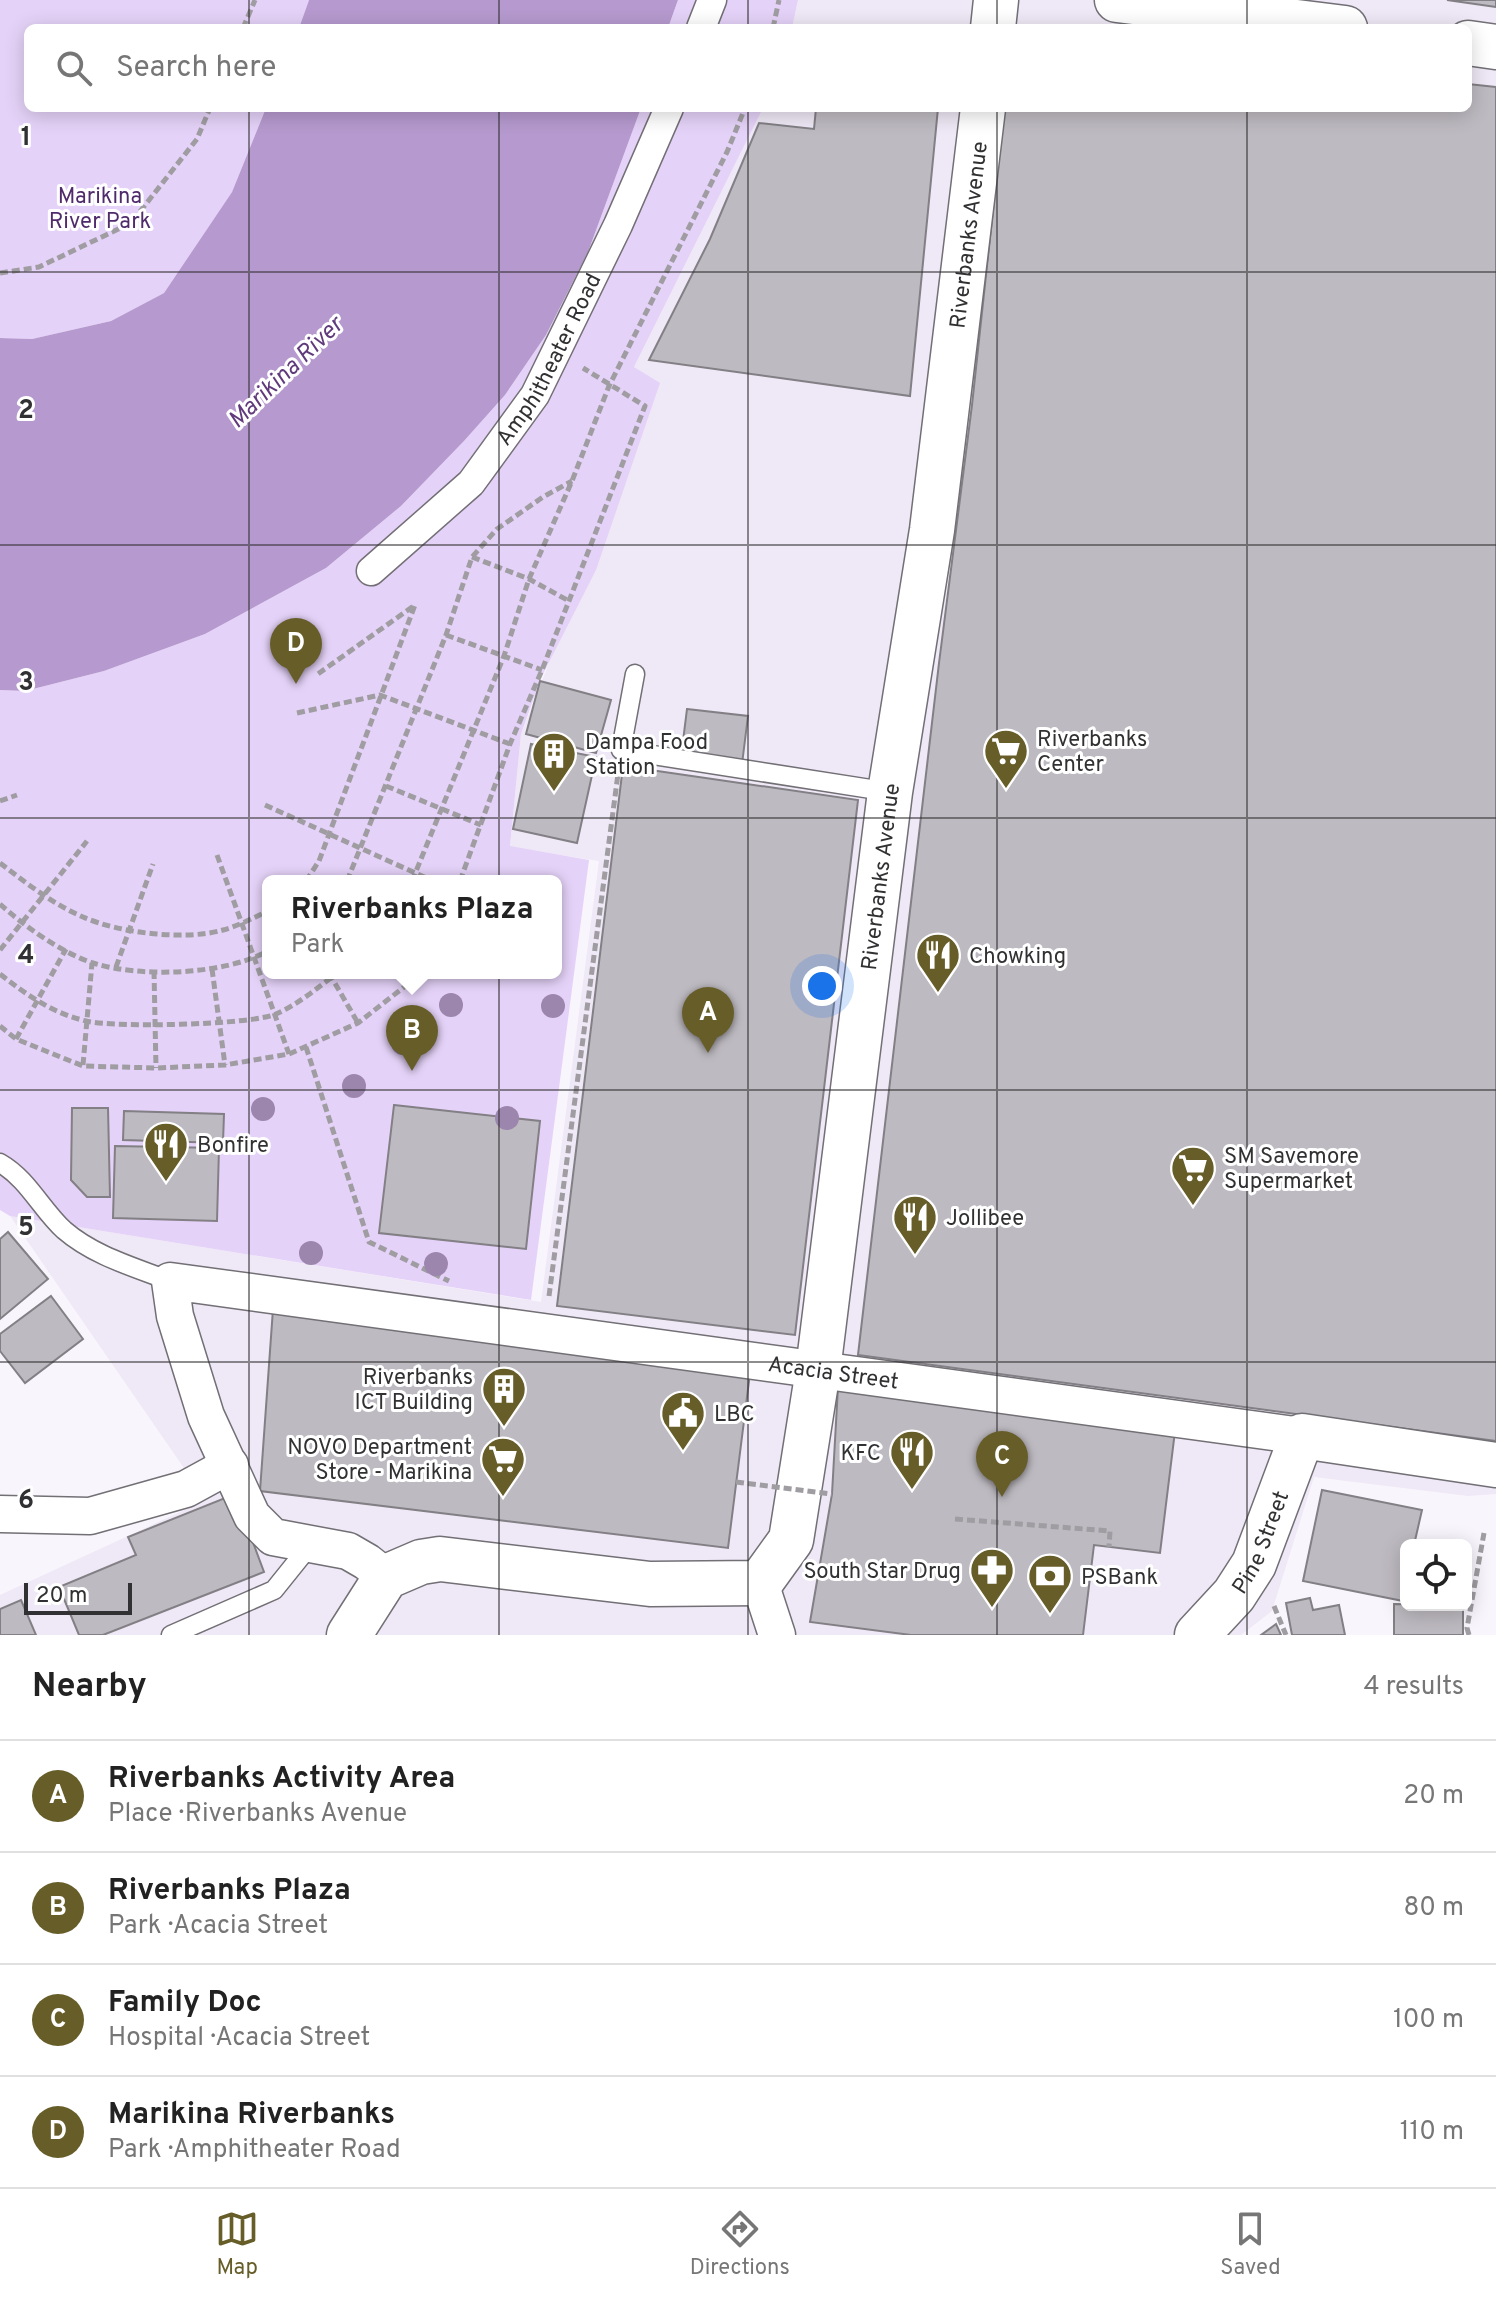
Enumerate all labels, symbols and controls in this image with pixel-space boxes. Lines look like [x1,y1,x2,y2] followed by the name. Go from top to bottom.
[24,24,1472,112] search box
[52,46,96,90] icon: search
[116,50,276,87] text: Search here
[21,122,31,155] text: 1
[945,140,995,330] street label: Riverbanks Avenue
[49,184,151,236] park label: Marikina River Park
[492,269,608,452] street label: Amphitheater Road
[223,310,352,436] water label: Marikina River
[18,395,34,428] text: 2
[270,618,322,684] pin: D
[18,667,34,700] text: 3
[982,727,1030,790] supermarket icon: Riverbanks Center
[1037,727,1147,779] place label: Riverbanks Center
[530,730,578,793] building icon: Dampa Food Station
[585,730,708,782] place label: Dampa Food Station
[857,781,907,972] street label: Riverbanks Avenue
[262,875,562,979] popup
[291,892,533,929] text: Riverbanks Plaza
[291,929,344,962] text: Park
[914,931,962,994] restaurant icon: Chowking
[18,940,34,973] text: 4
[969,944,1066,971] place label: Chowking
[802,966,842,1006] your location
[682,987,734,1053] pin: A
[386,1005,438,1071] pin: B
[142,1120,190,1183] restaurant icon: Bonfire
[197,1133,269,1160] place label: Bonfire
[1169,1144,1217,1207] supermarket icon: SM Savemore Supermarket
[1224,1144,1359,1196] place label: SM Savemore Supermarket
[891,1193,939,1256] restaurant icon: Jollibee
[946,1206,1024,1233] place label: Jollibee
[18,1212,34,1245] text: 5
[766,1352,900,1397] street label: Acacia Street
[354,1365,473,1417] place label: Riverbanks ICT Building
[480,1365,528,1428] building icon: Riverbanks ICT Building
[659,1389,707,1452] public building icon: LBC
[714,1402,755,1429] place label: LBC
[888,1428,936,1491] restaurant icon: KFC
[976,1431,1028,1497] pin: C
[287,1435,472,1487] place label: NOVO Department Store - Marikina
[479,1435,527,1498] supermarket icon: NOVO Department Store - Marikina
[841,1441,881,1468] place label: KFC
[18,1485,34,1518] text: 6
[1227,1488,1296,1600] street label: Pine Street
[1400,1539,1472,1611] map controls
[1400,1539,1472,1611] button: locate
[968,1546,1016,1609] pharmacy icon: South Star Drug
[1026,1552,1074,1615] bank icon: PSBank
[803,1559,961,1586] place label: South Star Drug
[1081,1565,1158,1592] place label: PSBank
[24,1579,132,1615] scale bar
[36,1583,87,1610] text: 20 m
[32,1666,147,1709] text: Nearby
[1363,1671,1464,1704] text: 4 results
[108,1761,455,1798] text: Riverbanks Activity Area
[49,1780,67,1813] text: A
[1403,1780,1464,1813] text: 20 m
[108,1798,407,1831] text: Place · Riverbanks Avenue
[108,1873,351,1910] text: Riverbanks Plaza
[49,1892,67,1925] text: B
[1404,1892,1464,1925] text: 80 m
[108,1910,328,1943] text: Park · Acacia Street
[108,1985,262,2022] text: Family Doc
[50,2004,66,2037] text: C
[1393,2004,1464,2037] text: 100 m
[108,2022,370,2055] text: Hospital · Acacia Street
[108,2097,395,2134] text: Marikina Riverbanks
[49,2116,67,2149] text: D
[1400,2116,1464,2149] text: 110 m
[108,2134,401,2167] text: Park · Amphitheater Road
[215,2207,259,2282] tab: Map
[690,2207,790,2282] tab: Directions
[1220,2207,1281,2282] tab: Saved

